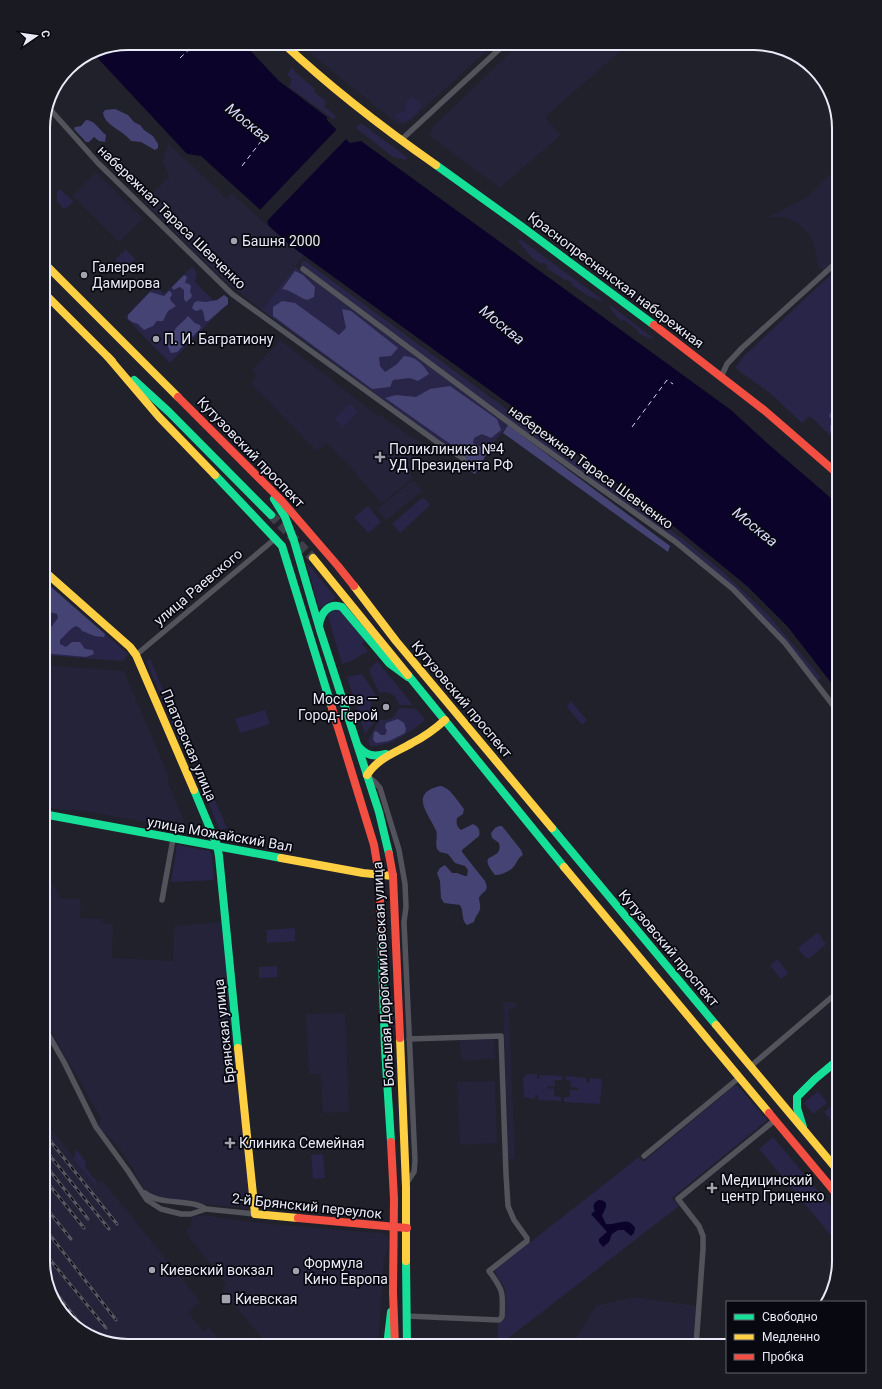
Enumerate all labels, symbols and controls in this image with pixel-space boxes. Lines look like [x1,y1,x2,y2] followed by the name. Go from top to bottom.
[16,16,56,56] north arrow
[38,29,52,39] text: С
[222,99,274,147] water label: Москва
[95,142,249,292] street label: набережная Тараса Шевченко
[525,209,707,351] street label: Краснопресненская набережная
[242,233,321,249] place label: Башня 2000
[229,236,239,246] marker: Башня 2000
[92,259,160,291] place label: Галерея Дамирова
[79,270,89,280] marker: Галерея Дамирова
[476,301,528,349] water label: Москва
[164,331,274,347] place label: П. И. Багратиону
[151,334,161,344] marker: П. И. Багратиону
[194,393,308,511] street label: Кутузовский проспект
[506,402,676,532] street label: набережная Тараса Шевченко
[389,441,513,473] place label: Поликлиника №4 УД Президента РФ
[374,451,386,463] marker: Поликлиника №4 УД Президента РФ
[729,503,781,551] water label: Москва
[151,545,245,629] street label: улица Раевского
[408,637,516,761] street label: Кутузовский проспект
[158,687,220,803] street label: Платовская улица
[298,691,378,723] place label: Москва — Город-Герой
[381,702,391,712] marker: Москва — Город-Герой
[146,813,294,855] street label: улица Можайский Вал
[369,861,397,1087] street label: Большая Дорогомиловская улица
[615,886,723,1010] street label: Кутузовский проспект
[211,978,237,1084] street label: Брянская улица
[239,1135,365,1151] place label: Клиника Семейная
[224,1137,236,1149] marker: Клиника Семейная
[721,1172,824,1204] place label: Медицинский центр Гриценко
[706,1182,718,1194] marker: Медицинский центр Гриценко
[231,1190,383,1222] street label: 2-й Брянский переулок
[304,1255,388,1287] place label: Формула Кино Европа
[160,1262,273,1278] place label: Киевский вокзал
[147,1265,157,1275] marker: Киевский вокзал
[291,1266,301,1276] marker: Формула Кино Европа
[235,1291,298,1307] place label: Киевская
[220,1293,232,1305] marker: Киевская
[726,1301,866,1373] legend
[762,1310,818,1324] text: Свободно
[762,1330,820,1344] text: Медленно
[762,1350,804,1364] text: Пробка

